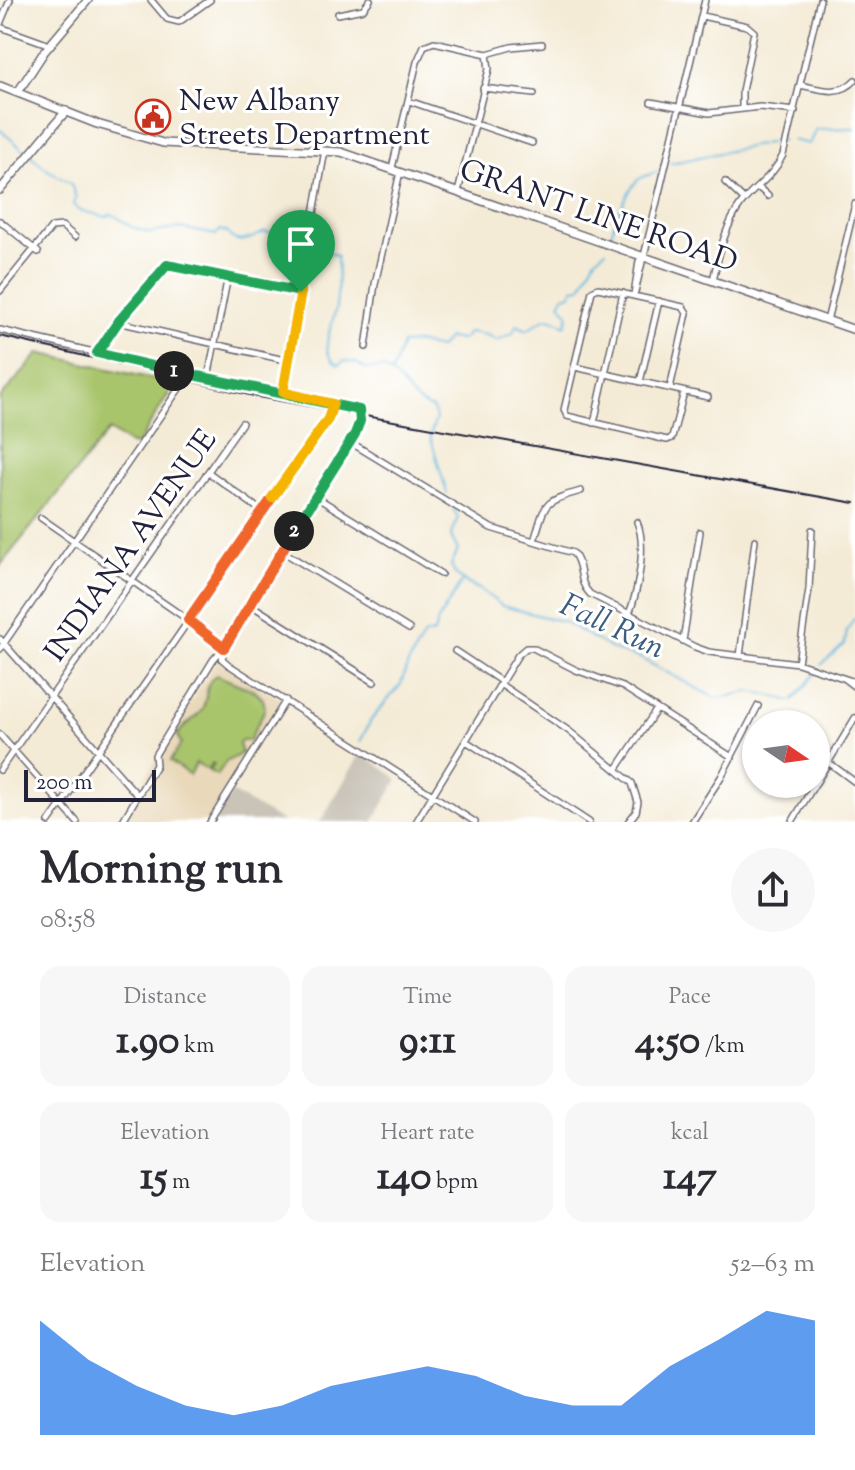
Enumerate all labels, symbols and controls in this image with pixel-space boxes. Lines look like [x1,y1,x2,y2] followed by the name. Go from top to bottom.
[179,81,430,158] place label: New Albany Streets Department
[134,98,172,136] public building icon: New Albany Streets Department
[454,150,743,285] street label: GRANT LINE ROAD
[267,210,335,292] pin
[279,222,323,266] icon: arrive
[154,351,194,391] pin: 1
[170,355,178,387] text: 1
[36,421,229,671] street label: INDIANA AVENUE
[274,511,314,551] pin: 2
[289,515,299,547] text: 2
[552,583,672,672] water label: Fall Run
[742,710,830,798] north arrow
[742,710,830,798] map controls
[24,766,156,802] scale bar
[36,768,92,800] text: 200 m
[40,840,283,903] text: Morning run
[731,848,815,932] button: share
[40,902,95,939] text: 08:58
[124,982,207,1014] text: Distance
[403,982,452,1014] text: Time
[669,982,711,1014] text: Pace
[116,1014,179,1071] text: 1.90
[399,1014,456,1071] text: 9:11
[635,1014,700,1071] text: 4:50
[179,1031,214,1063] text: km
[700,1031,745,1063] text: /km
[121,1118,210,1150] text: Elevation
[381,1118,474,1150] text: Heart rate
[671,1118,709,1150] text: kcal
[140,1150,167,1207] text: 15
[377,1150,431,1207] text: 140
[663,1150,717,1207] text: 147
[167,1167,190,1199] text: m
[431,1167,478,1199] text: bpm
[40,1246,145,1283] text: Elevation
[730,1246,815,1283] text: 52–63 m

